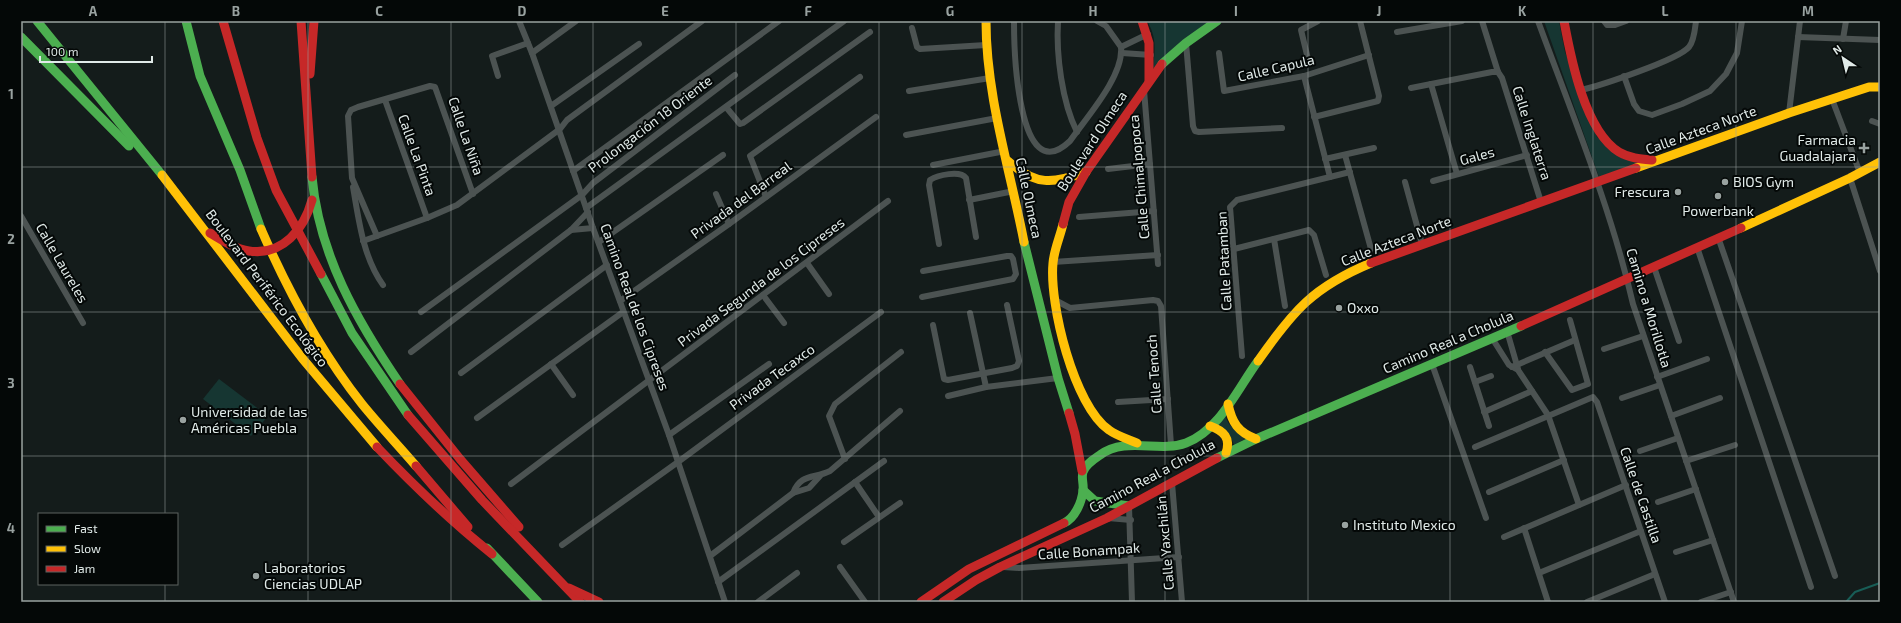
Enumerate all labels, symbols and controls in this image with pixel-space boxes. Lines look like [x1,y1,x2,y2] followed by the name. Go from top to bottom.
[89,3,98,19] text: A
[232,3,240,19] text: B
[375,3,383,19] text: C
[518,3,527,19] text: D
[661,3,669,19] text: E
[804,3,812,19] text: F
[946,3,954,19] text: G
[1089,3,1098,19] text: H
[1234,3,1238,19] text: I
[1377,3,1381,19] text: J
[1518,3,1527,19] text: K
[1662,3,1669,19] text: L
[1802,3,1814,19] text: M
[40,38,152,64] scale bar
[1823,38,1863,78] north arrow
[1830,42,1844,57] text: N
[46,44,78,58] text: 100 m
[1236,50,1316,85] street label: Calle Capula
[584,71,715,176] street label: Prolongación 18 Oriente
[1509,84,1556,182] street label: Calle Inglaterra
[8,86,14,102] text: 1
[1053,88,1130,194] street label: Boulevard Olmeca
[445,94,488,177] street label: Calle La Niña
[1643,102,1759,158] street label: Calle Azteca Norte
[395,112,440,198] street label: Calle La Pinta
[1125,114,1152,240] street label: Calle Chimalpopoca
[1780,131,1856,164] place label: Farmacia Guadalajara
[1458,143,1496,168] street label: Gales
[1859,143,1869,153] marker: Farmacia Guadalajara
[1013,156,1046,240] street label: Calle Olmeca
[687,157,795,242] street label: Privada del Barreal
[1733,173,1794,190] place label: BIOS Gym
[1720,177,1730,187] marker: BIOS Gym
[1615,183,1670,200] place label: Frescura
[1673,187,1683,197] marker: Frescura
[1713,191,1723,201] marker: Powerbank
[1682,202,1754,219] place label: Powerbank
[203,206,332,370] street label: Boulevard Periférico Ecológico
[1212,211,1235,311] street label: Calle Patamban
[1338,212,1453,269] street label: Calle Azteca Norte
[674,213,848,350] street label: Privada Segunda de los Cipreses
[33,220,92,306] street label: Calle Laureles
[597,221,674,393] street label: Camino Real de los Cipreses
[7,231,15,247] text: 2
[1623,246,1676,370] street label: Camino a Morillotla
[1347,299,1379,316] place label: Oxxo
[1334,303,1344,313] marker: Oxxo
[1380,306,1516,377] street label: Camino Real a Cholula
[1142,334,1165,414] street label: Calle Tenoch
[726,340,818,413] street label: Privada Tecaxco
[7,375,15,391] text: 3
[191,403,307,436] place label: Universidad de las Américas Puebla
[178,415,188,425] marker: Universidad de las Américas Puebla
[1086,435,1218,516] street label: Camino Real a Cholula
[1617,444,1666,545] street label: Calle de Castilla
[1152,495,1177,591] street label: Calle Yaxchilán
[38,513,178,585] legend
[1353,516,1456,533] place label: Instituto Mexico
[7,520,15,536] text: 4
[1340,520,1350,530] marker: Instituto Mexico
[74,521,98,535] text: Fast
[1037,538,1141,563] street label: Calle Bonampak
[74,541,101,555] text: Slow
[264,559,362,592] place label: Laboratorios Ciencias UDLAP
[74,561,95,575] text: Jam
[251,571,261,581] marker: Laboratorios Ciencias UDLAP

